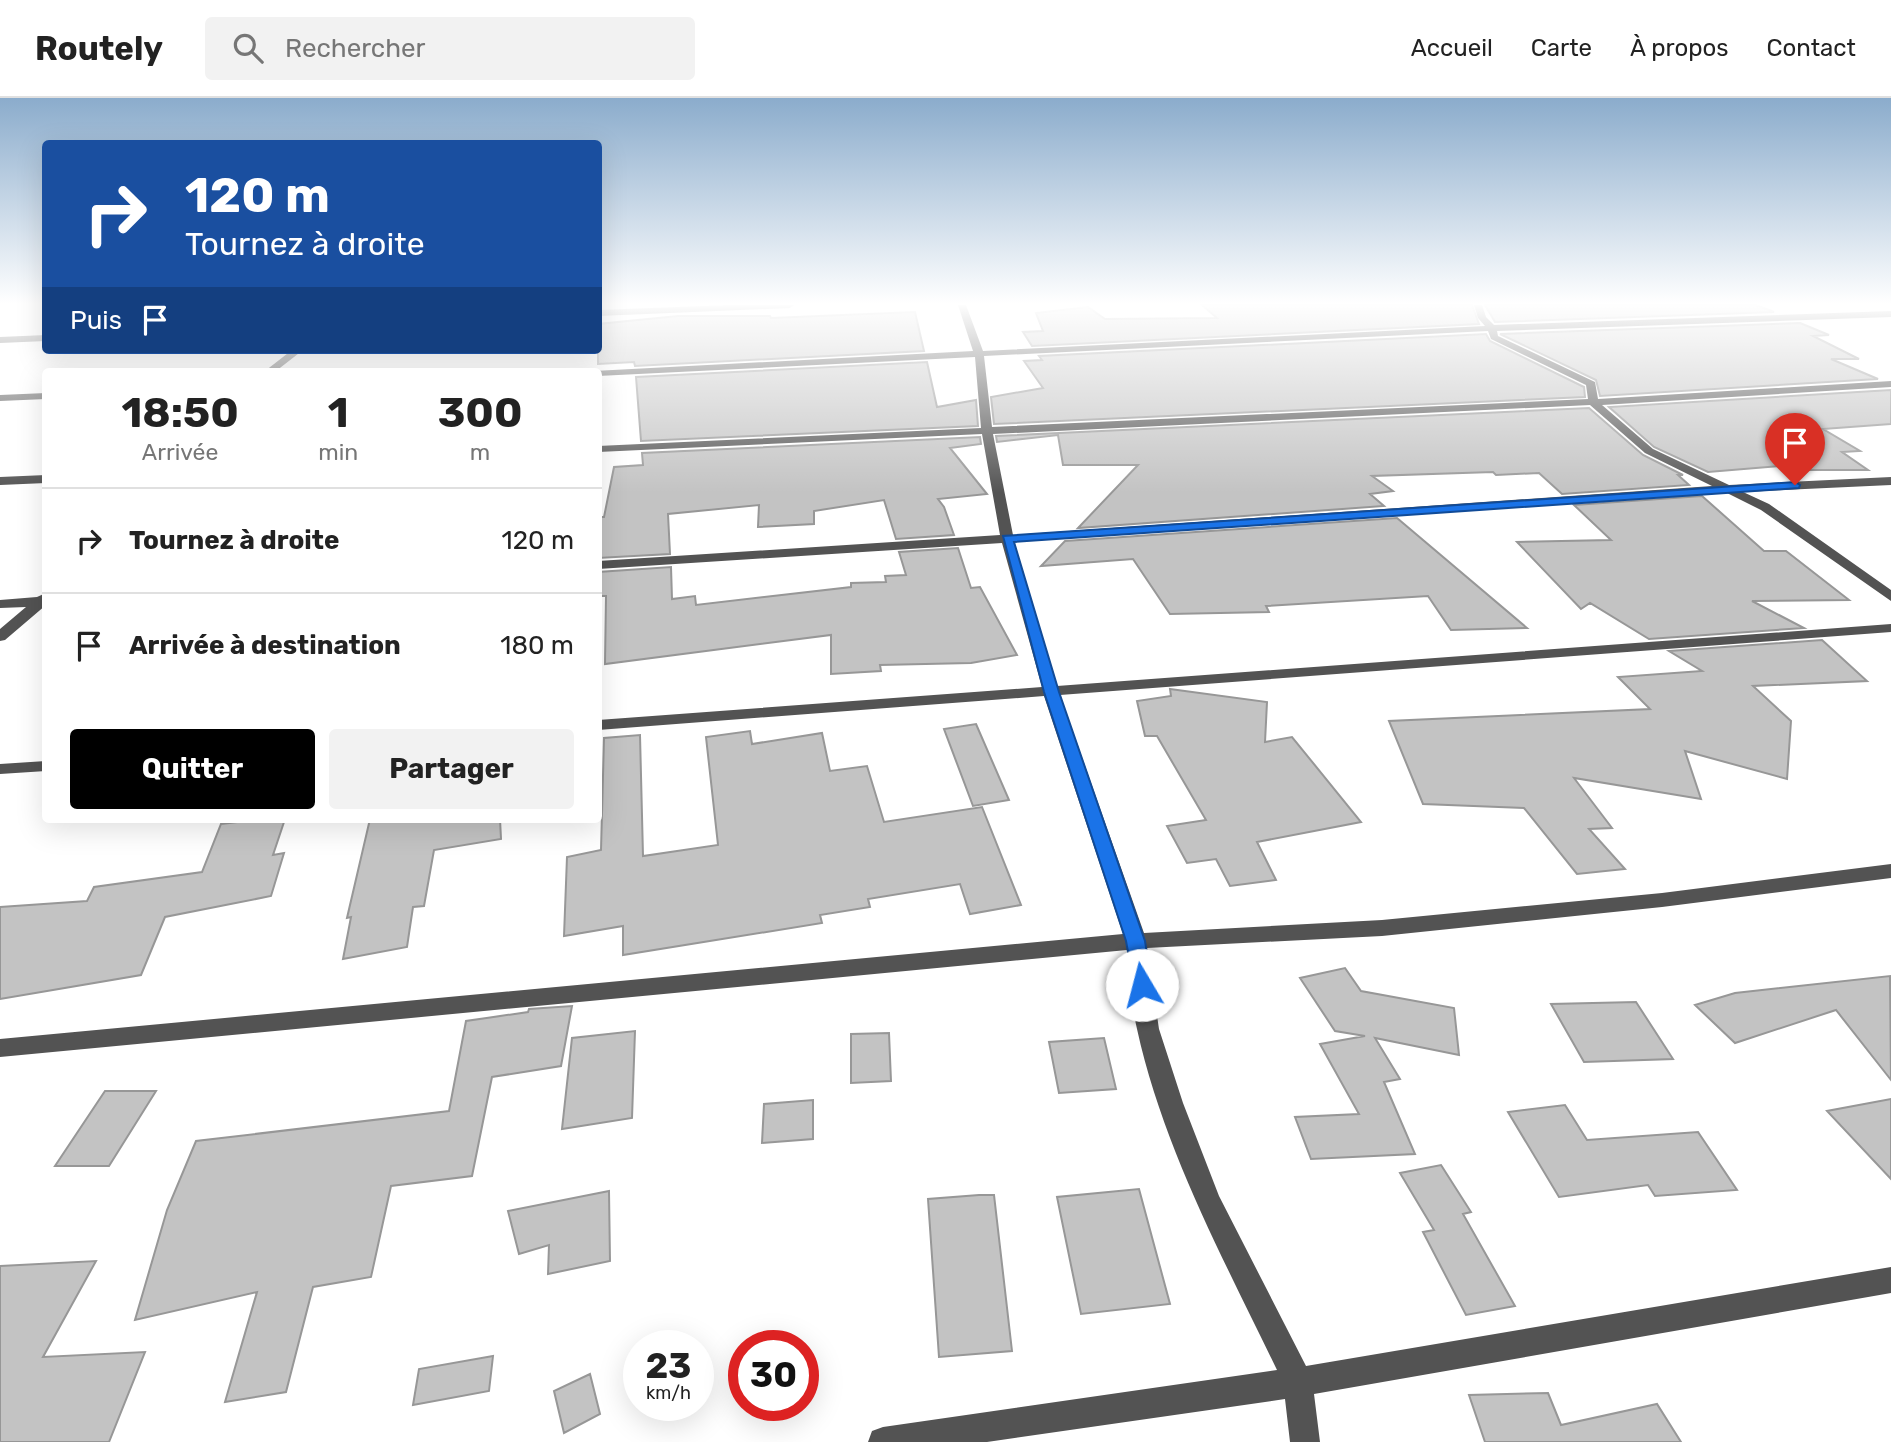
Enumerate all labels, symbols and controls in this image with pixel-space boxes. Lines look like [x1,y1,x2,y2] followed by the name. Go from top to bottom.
[205,17,695,80] search box
[35,29,163,68] text: Routely
[229,29,267,67] icon: search
[285,33,426,64] text: Rechercher
[1411,34,1493,62] text: Accueil
[1531,34,1592,62] text: Carte
[1630,34,1729,62] text: À propos
[1767,34,1856,62] text: Contact
[185,166,330,224] text: 120 m
[70,168,161,259] icon: right
[185,225,425,263] text: Tournez à droite
[136,301,174,339] icon: arrive
[70,305,122,336] text: Puis
[121,388,239,438] text: 18:50
[328,388,349,438] text: 1
[438,388,522,438] text: 300
[1765,413,1825,485] pin
[1776,424,1814,462] icon: arrive
[142,438,218,466] text: Arrivée
[318,438,358,466] text: min
[470,438,490,466] text: m
[70,522,108,560] icon: right
[129,525,339,556] text: Tournez à droite
[502,525,574,556] text: 120 m
[70,627,108,665] icon: arrive
[129,630,401,661] text: Arrivée à destination
[500,630,574,661] text: 180 m
[70,729,315,809] button: Quitter
[329,729,574,809] button: Partager
[1105,948,1179,1022] position arrow
[728,1330,819,1421] speed limit sign: 30
[646,1345,691,1387] text: 23
[646,1382,691,1404] text: km/h

